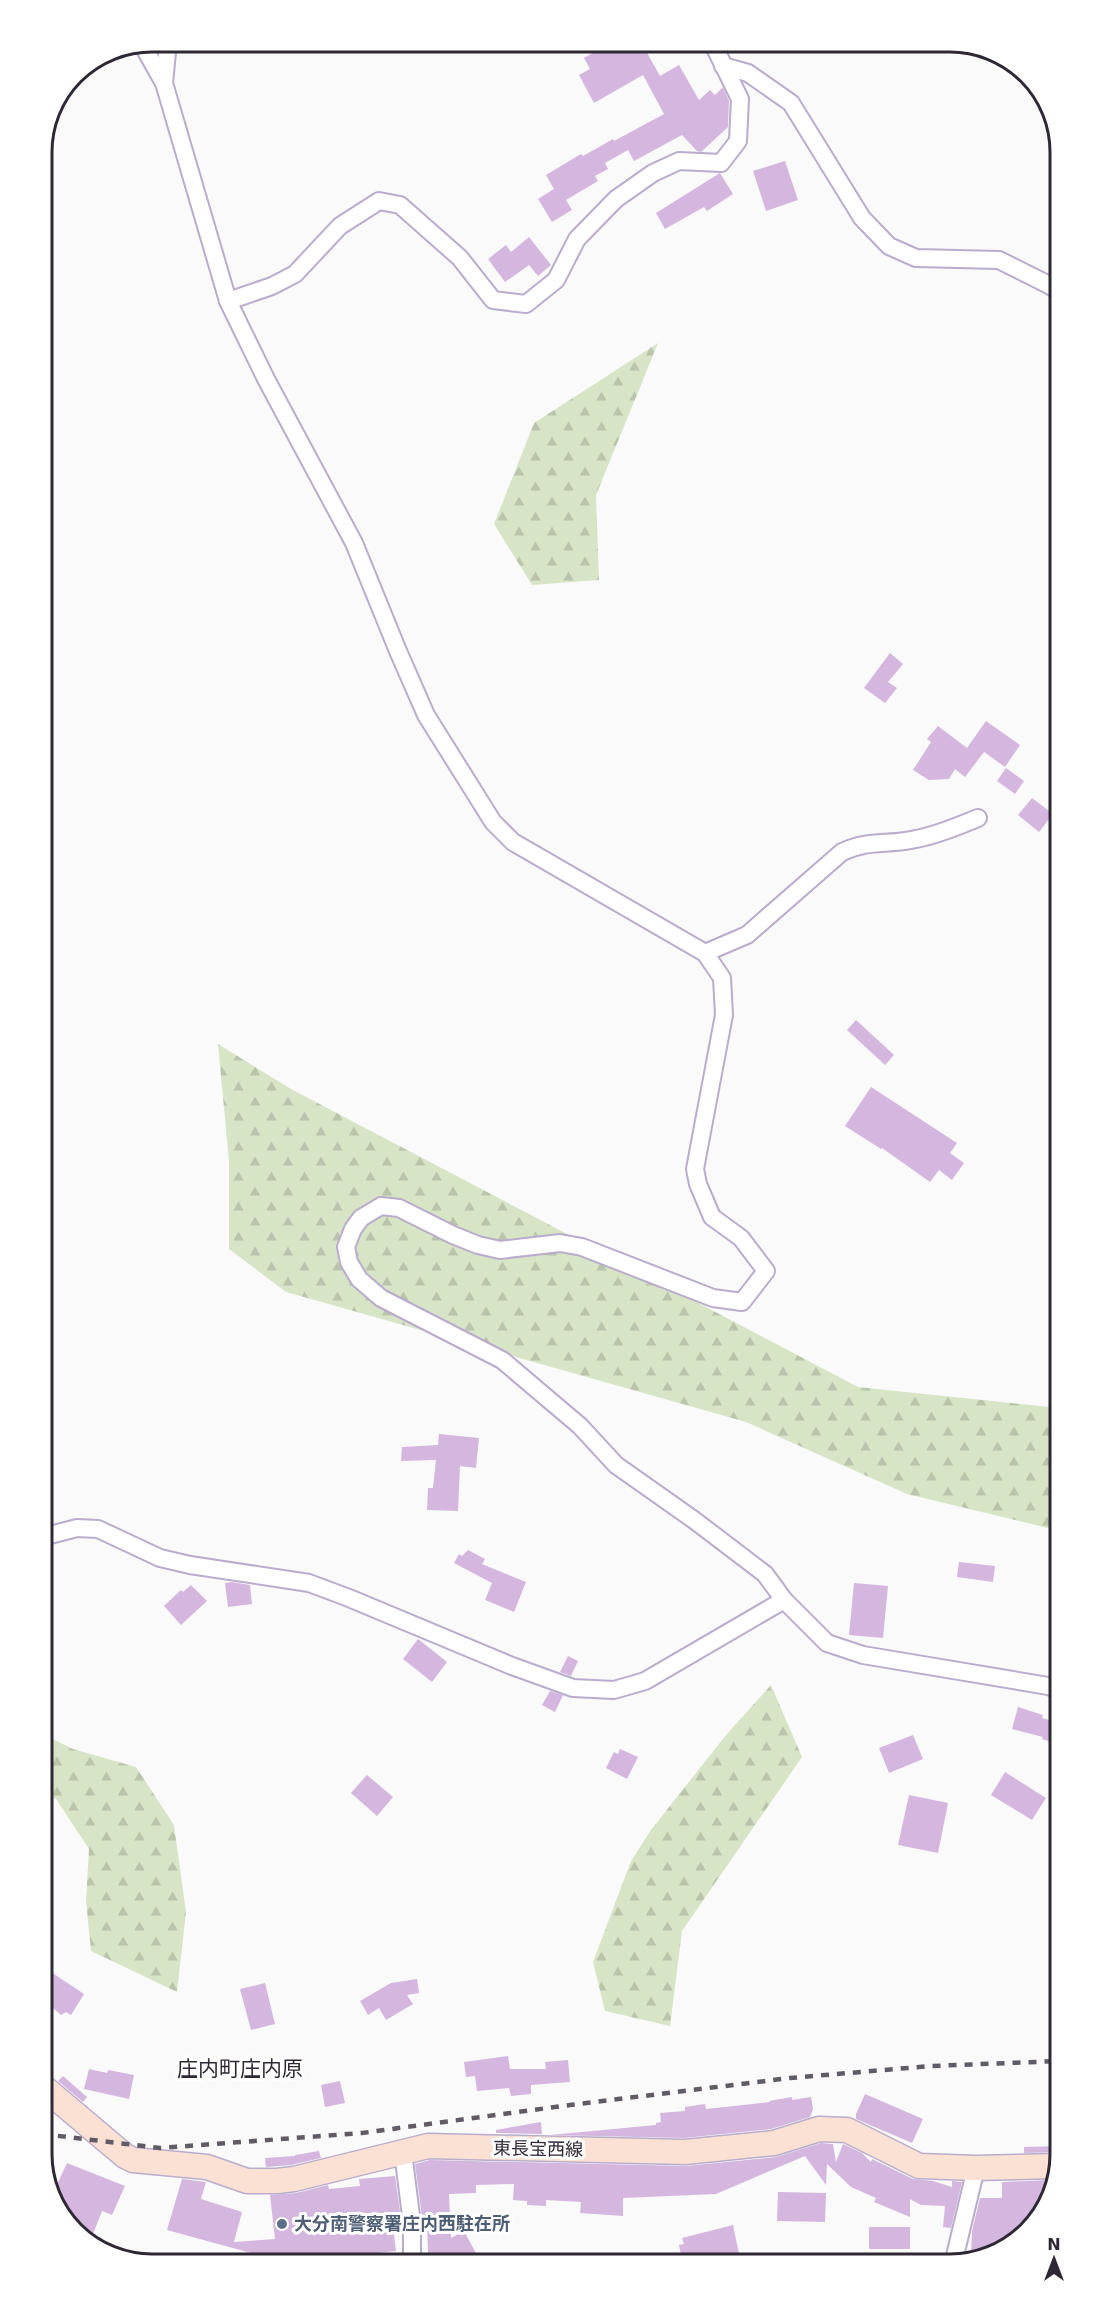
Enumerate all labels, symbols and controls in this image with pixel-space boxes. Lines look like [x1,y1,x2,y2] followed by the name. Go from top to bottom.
[177,2057,303,2081] district label: 庄内町庄内原
[493,2137,583,2160] street label: 東長宝西線
[294,2213,510,2234] place label: 大分南警察署庄内西駐在所
[275,2217,289,2231] marker: 大分南警察署庄内西駐在所
[1024,2229,1084,2289] north arrow
[1047,2235,1061,2254] text: N

